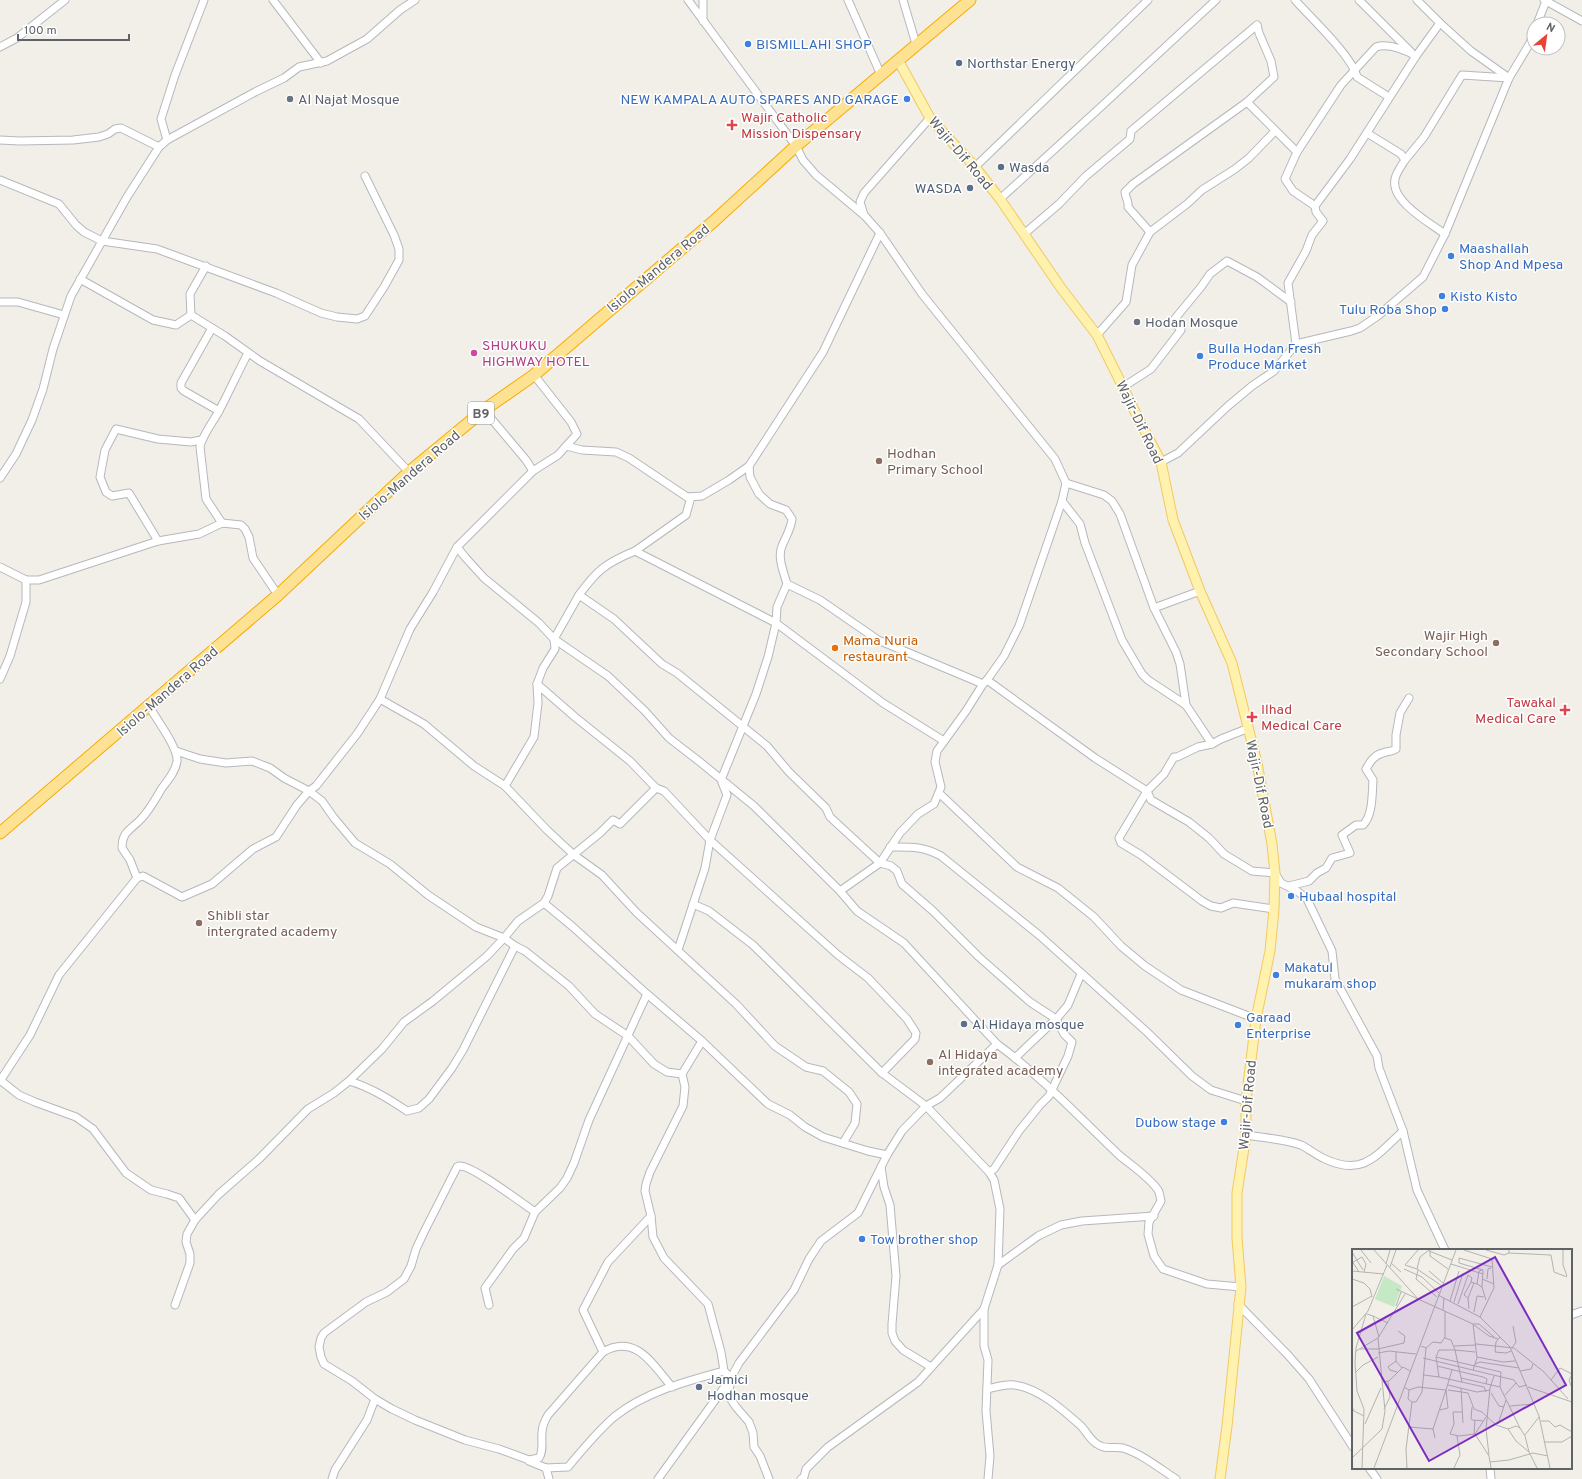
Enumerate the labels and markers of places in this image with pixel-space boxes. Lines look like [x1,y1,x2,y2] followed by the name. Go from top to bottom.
[756,37,872,54] place label: BISMILLAHI SHOP
[743,39,753,49] marker: BISMILLAHI SHOP
[967,56,1076,73] place label: Northstar Energy
[954,58,964,68] marker: Northstar Energy
[298,92,400,109] place label: Al Najat Mosque
[620,92,899,109] place label: NEW KAMPALA AUTO SPARES AND GARAGE
[285,94,295,104] marker: Al Najat Mosque
[902,94,912,104] marker: NEW KAMPALA AUTO SPARES AND GARAGE
[741,110,862,143] place label: Wajir Catholic Mission Dispensary
[726,119,738,131] marker: Wajir Catholic Mission Dispensary
[1009,160,1049,177] place label: Wasda
[996,162,1006,172] marker: Wasda
[915,181,962,198] place label: WASDA
[965,183,975,193] marker: WASDA
[1459,241,1563,274] place label: Maashallah Shop And Mpesa
[1446,251,1456,261] marker: Maashallah Shop And Mpesa
[1450,289,1518,306] place label: Kisto Kisto
[1437,291,1447,301] marker: Kisto Kisto
[1339,302,1437,319] place label: Tulu Roba Shop
[1440,304,1450,314] marker: Tulu Roba Shop
[1145,315,1238,332] place label: Hodan Mosque
[1132,317,1142,327] marker: Hodan Mosque
[482,338,590,371] place label: SHUKUKU HIGHWAY HOTEL
[1208,341,1321,374] place label: Bulla Hodan Fresh Produce Market
[469,348,479,358] marker: SHUKUKU HIGHWAY HOTEL
[1195,351,1205,361] marker: Bulla Hodan Fresh Produce Market
[887,446,983,479] place label: Hodhan Primary School
[874,456,884,466] marker: Hodhan Primary School
[1375,628,1488,661] place label: Wajir High Secondary School
[843,633,918,666] place label: Mama Nuria restaurant
[1491,638,1501,648] marker: Wajir High Secondary School
[830,643,840,653] marker: Mama Nuria restaurant
[1475,695,1556,728] place label: Tawakal Medical Care
[1261,702,1342,735] place label: Ilhad Medical Care
[1559,704,1571,716] marker: Tawakal Medical Care
[1246,711,1258,723] marker: Ilhad Medical Care
[1299,889,1396,906] place label: Hubaal hospital
[1286,891,1296,901] marker: Hubaal hospital
[207,908,337,941] place label: Shibli star intergrated academy
[194,918,204,928] marker: Shibli star intergrated academy
[1284,960,1377,993] place label: Makatul mukaram shop
[1271,970,1281,980] marker: Makatul mukaram shop
[1246,1010,1311,1043] place label: Garaad Enterprise
[972,1017,1084,1034] place label: Al Hidaya mosque
[959,1019,969,1029] marker: Al Hidaya mosque
[1233,1020,1243,1030] marker: Garaad Enterprise
[938,1047,1063,1080] place label: Al Hidaya integrated academy
[925,1057,935,1067] marker: Al Hidaya integrated academy
[1135,1115,1216,1132] place label: Dubow stage
[1219,1117,1229,1127] marker: Dubow stage
[870,1232,978,1249] place label: Tow brother shop
[857,1234,867,1244] marker: Tow brother shop
[707,1372,809,1405] place label: Jamici Hodhan mosque
[694,1382,704,1392] marker: Jamici Hodhan mosque

